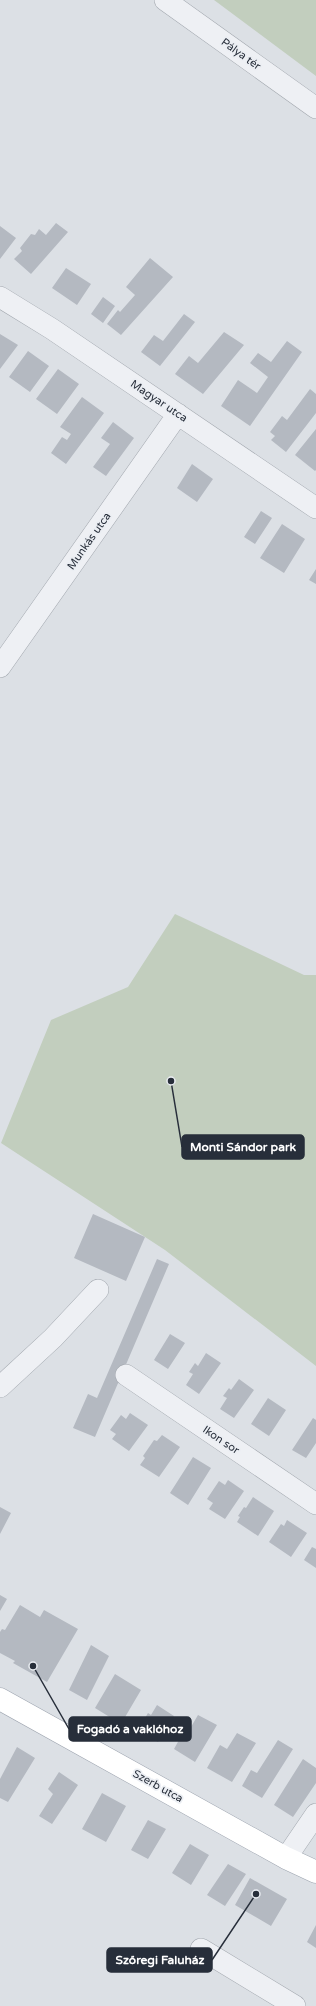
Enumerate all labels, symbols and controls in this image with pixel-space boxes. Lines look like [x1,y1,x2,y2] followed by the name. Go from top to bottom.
[219,35,264,73] street label: Pálya tér
[128,377,190,425] street label: Magyar utca
[64,510,114,572] street label: Munkás utca
[182,1135,304,1159] callout: Monti Sándor park
[190,1140,296,1155] text: Monti Sándor park
[200,1423,242,1457] street label: Ikon sor
[69,1717,191,1741] callout: Fogadó a vaklóhoz
[77,1722,183,1737] text: Fogadó a vaklóhoz
[131,1767,185,1805] street label: Szerb utca
[107,1948,212,1972] callout: Szőregi Faluház
[115,1953,205,1968] text: Szőregi Faluház

